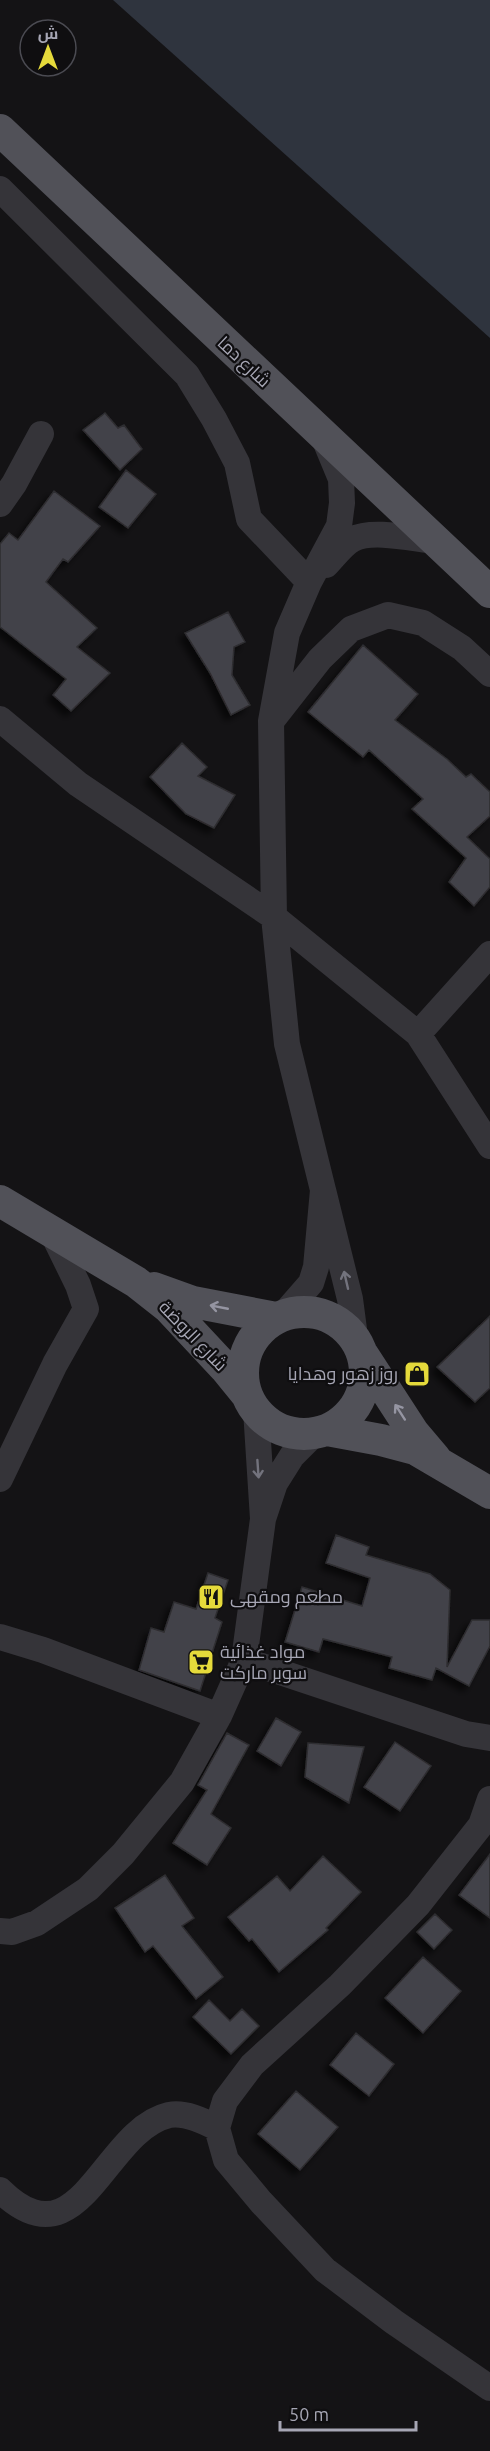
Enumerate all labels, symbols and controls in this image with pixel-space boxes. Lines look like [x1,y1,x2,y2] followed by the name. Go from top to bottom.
[18,18,78,78] north arrow
[38,24,58,43] text: ش
[212,332,275,393] street label: شارع دما
[339,1270,351,1289] one-way arrow
[153,1296,232,1376] street label: شارع الروضة
[209,1301,229,1312] one-way arrow
[402,1359,432,1389] shop icon: روز زهور وهدايا
[288,1363,398,1385] place label: روز زهور وهدايا
[394,1404,406,1421] one-way arrow
[253,1458,264,1478] one-way arrow
[196,1582,226,1612] restaurant icon: مطعم ومقهى
[230,1586,343,1609] place label: مطعم ومقهى
[220,1641,307,1684] place label: مواد غذائية سوبر ماركت
[186,1647,216,1677] supermarket icon: مواد غذائية سوبر ماركت
[280,2394,416,2432] scale bar
[289,2404,329,2424] text: 50 m

